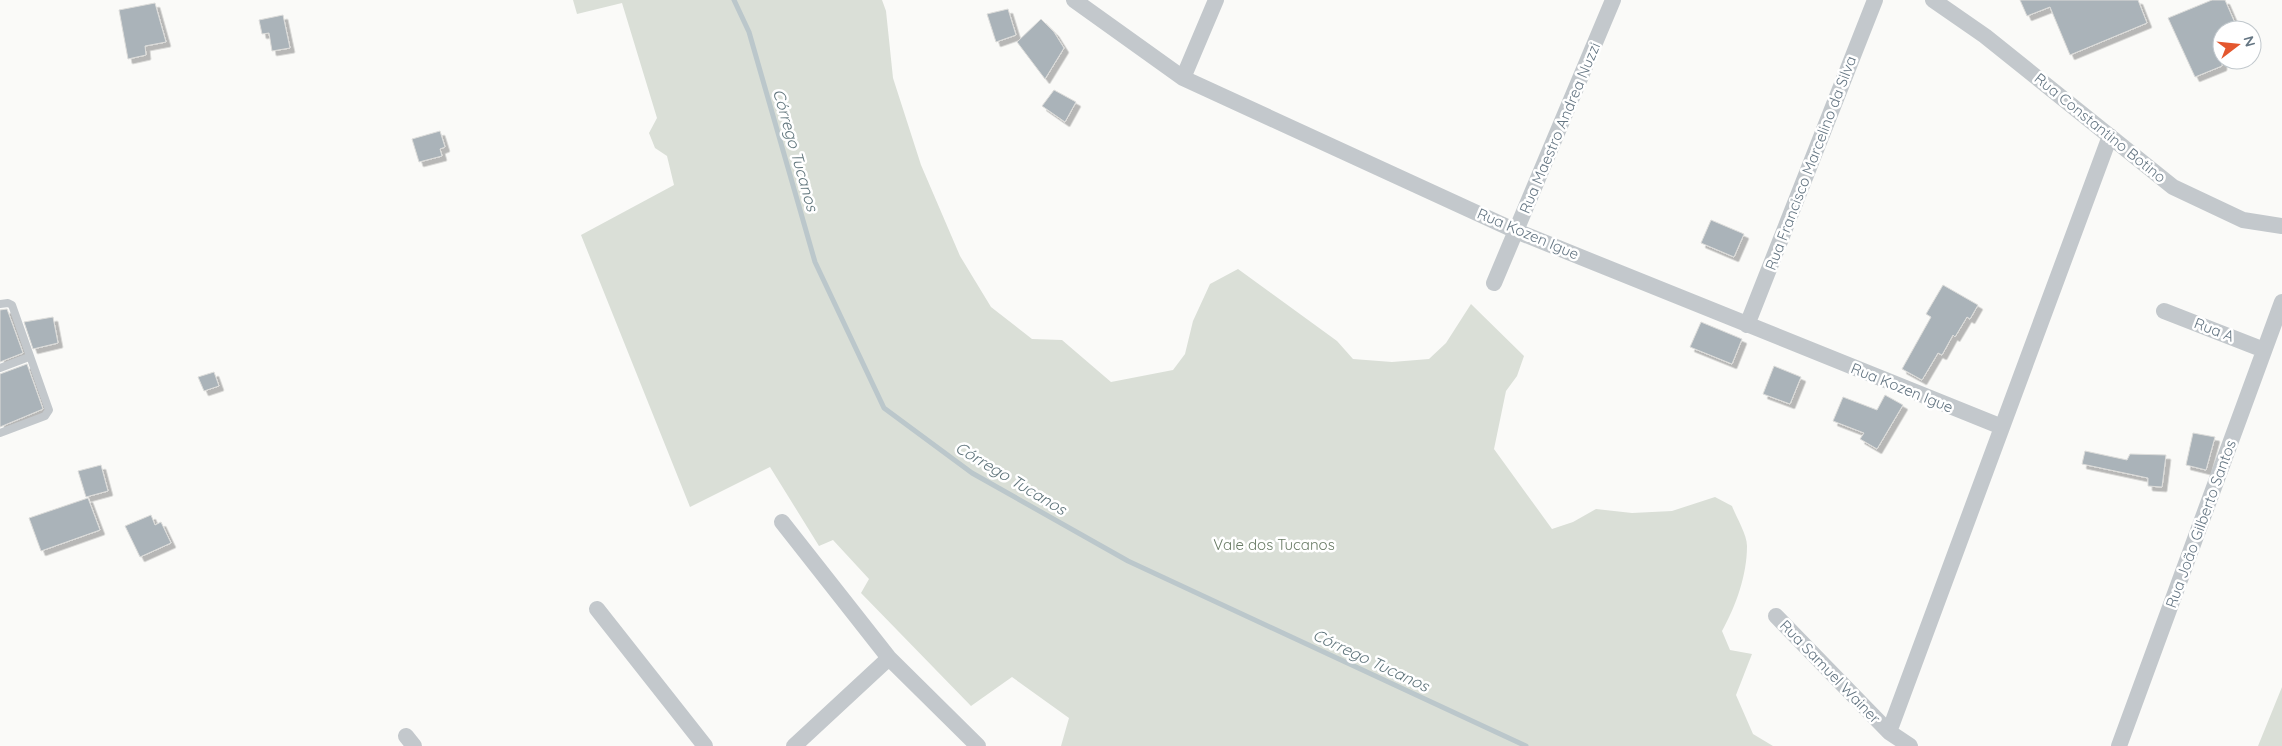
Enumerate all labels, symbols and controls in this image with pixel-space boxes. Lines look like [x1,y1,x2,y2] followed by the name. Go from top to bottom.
[2212,20,2262,70] north arrow
[2239,34,2260,49] text: N
[1515,39,1604,216] street label: Rua Maestro Andrea Nuzzi
[1761,53,1860,273] street label: Rua Francisco Marcelino da Silva
[2031,69,2170,187] street label: Rua Constantino Botino
[769,87,823,215] water label: Córrego Tucanos
[1474,204,1582,264] street label: Rua Kozen Igue
[2191,313,2237,346] street label: Rua A
[1848,358,1956,417] street label: Rua Kozen Igue
[952,437,1071,520] water label: Córrego Tucanos
[2161,437,2240,610] street label: Rua João Gilberto Santos
[1213,535,1335,554] park label: Vale dos Tucanos
[1776,616,1885,728] street label: Rua Samuel Wainer
[1310,624,1434,696] water label: Córrego Tucanos

